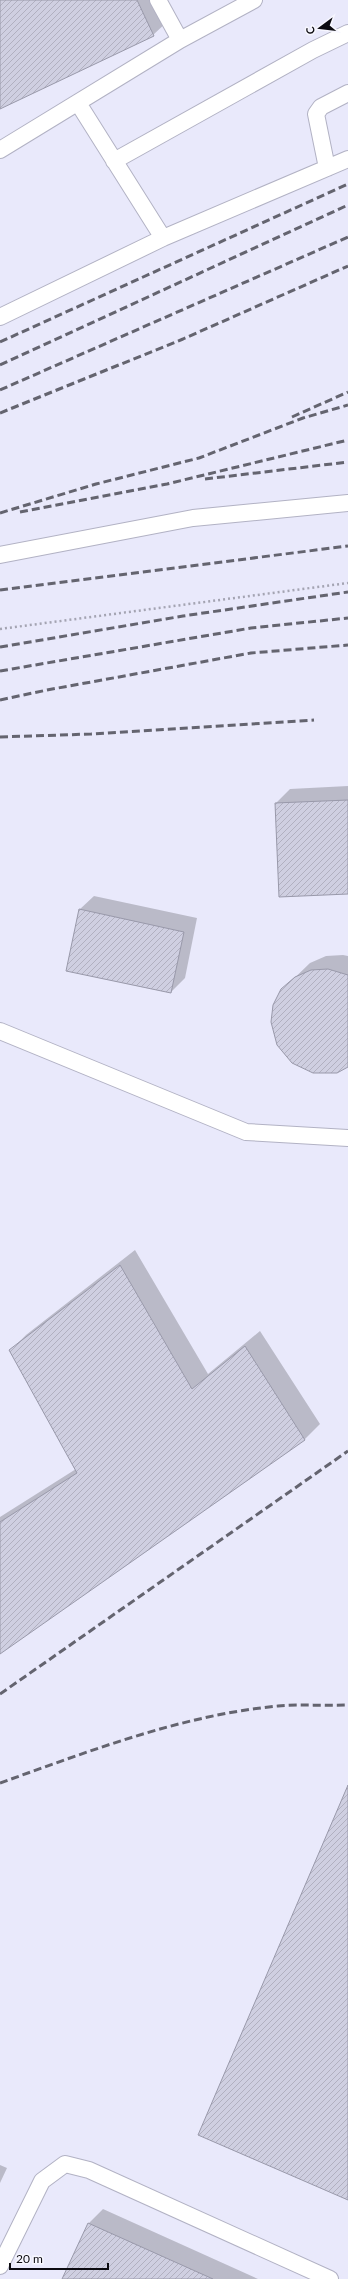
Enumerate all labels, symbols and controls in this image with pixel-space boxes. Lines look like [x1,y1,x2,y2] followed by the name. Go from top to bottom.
[300,8,340,48] north arrow
[302,25,317,36] text: С
[10,2245,108,2271] scale bar
[16,2251,43,2266] text: 20 m

